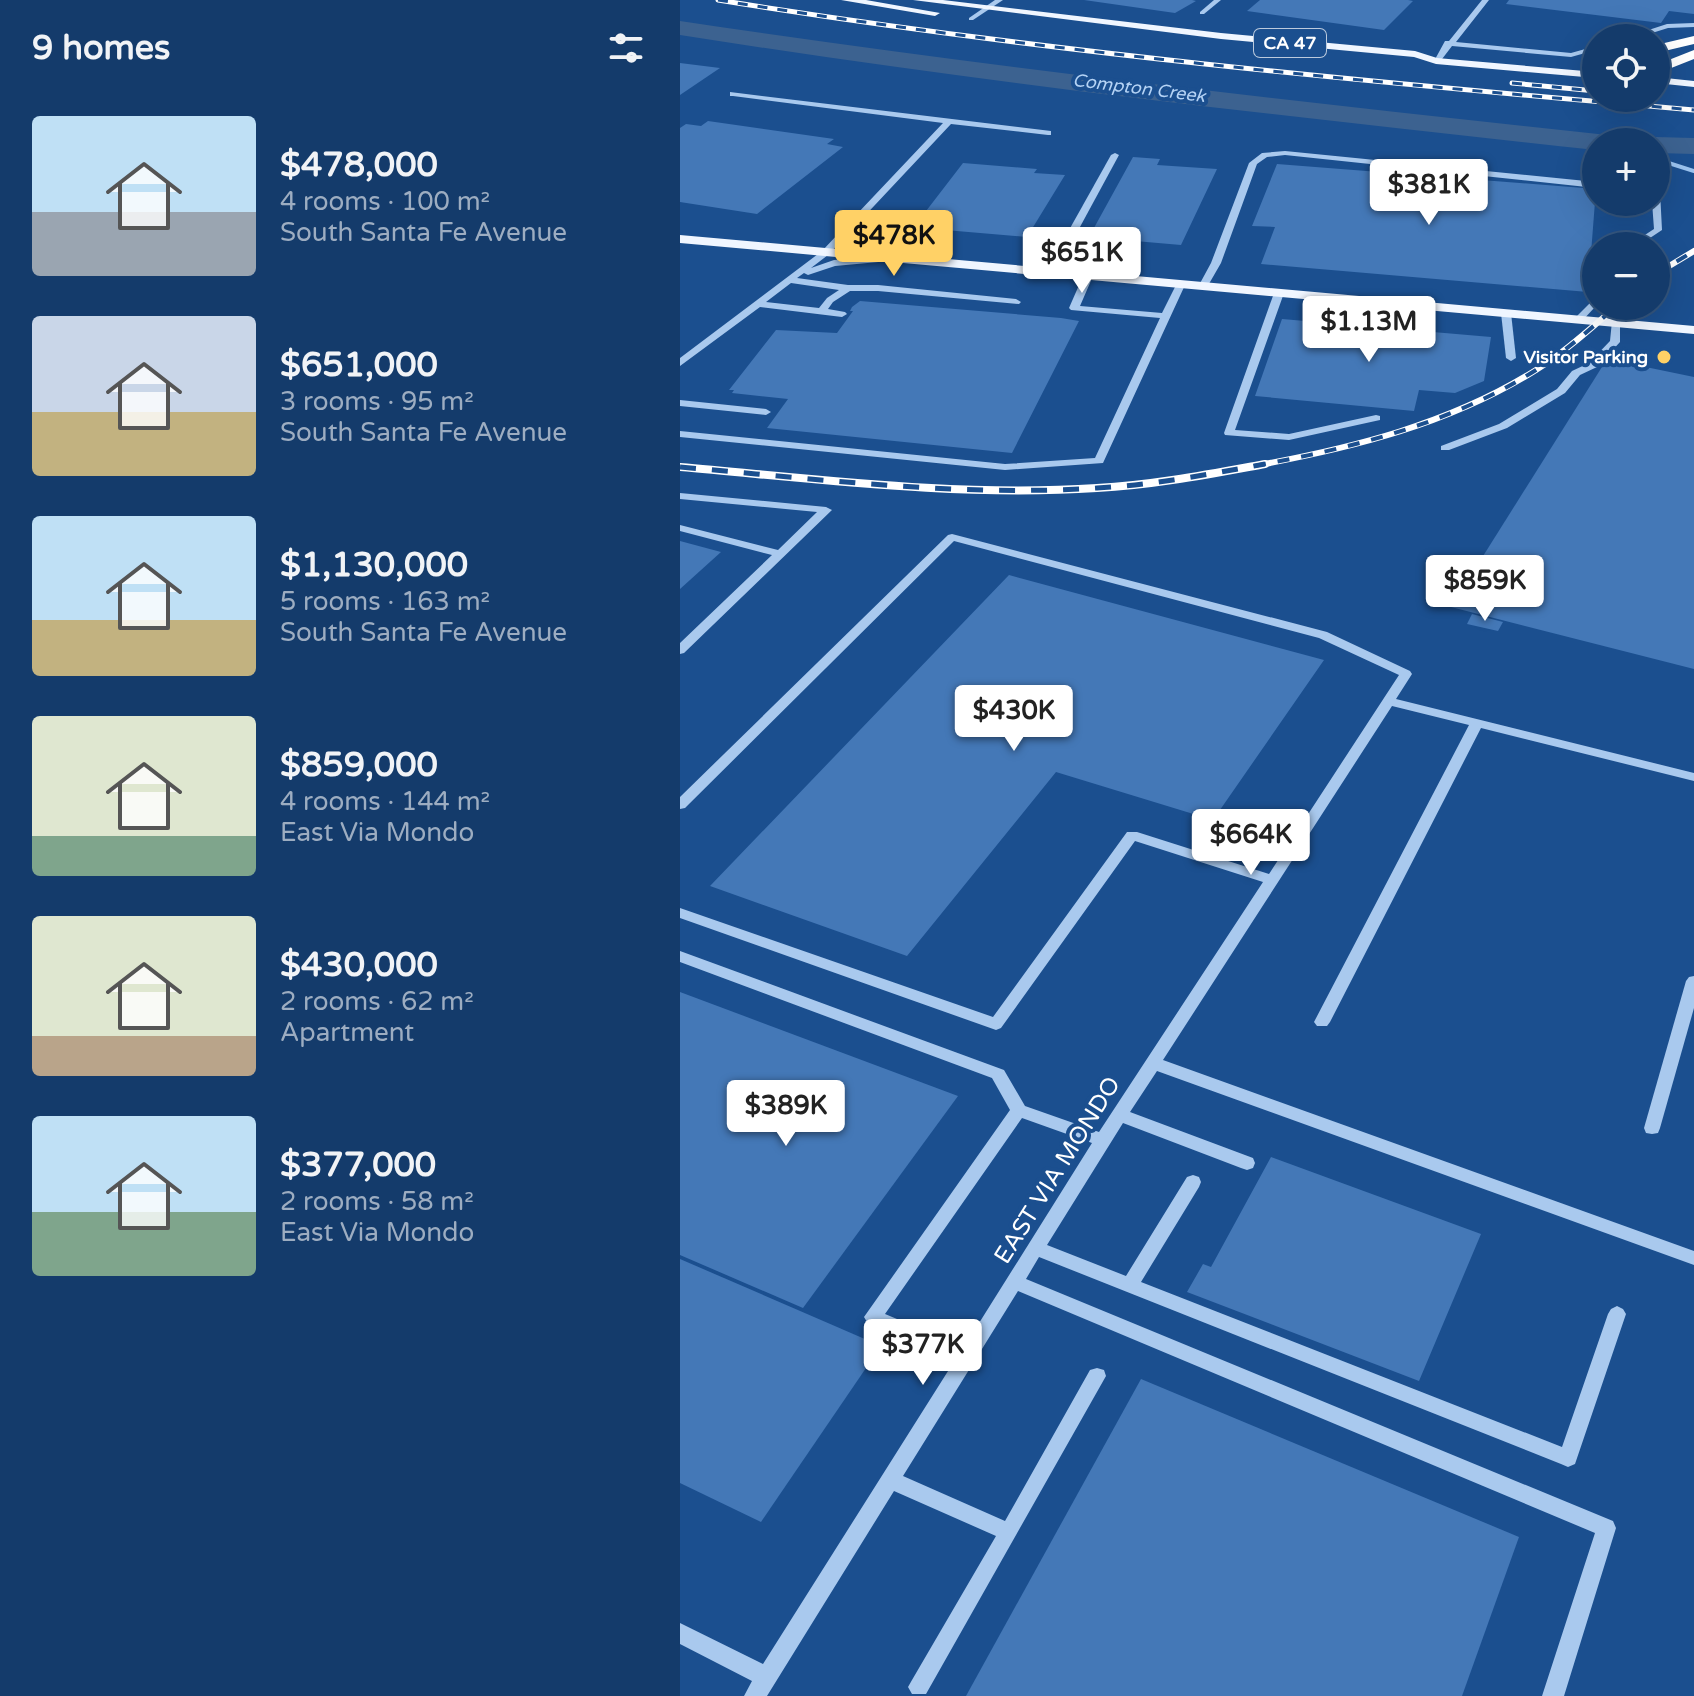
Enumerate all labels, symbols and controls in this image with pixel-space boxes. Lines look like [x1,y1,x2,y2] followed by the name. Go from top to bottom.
[1582,24,1670,320] map controls
[1582,24,1670,112] button: locate
[604,26,648,70] icon: filters
[32,28,170,69] text: 9 homes
[1254,29,1326,57] road number: CA 47
[1071,69,1208,107] water label: Compton Creek
[1582,128,1670,216] button: +
[280,145,438,186] text: $478,000
[96,148,192,244] icon: home
[1373,159,1485,227] pin: $381K
[1388,169,1470,200] text: $381K
[280,186,490,217] text: 4 rooms · 100 m²
[838,210,950,278] pin: $478K
[280,217,567,248] text: South Santa Fe Avenue
[853,220,935,251] text: $478K
[1026,227,1138,295] pin: $651K
[1582,232,1670,320] button: −
[1041,237,1123,268] text: $651K
[1304,296,1434,364] pin: $1.13M
[1321,306,1417,337] text: $1.13M
[280,345,438,386] text: $651,000
[1524,346,1648,368] place label: Visitor Parking
[96,348,192,444] icon: home
[1655,348,1673,366] marker: Visitor Parking
[280,386,474,417] text: 3 rooms · 95 m²
[280,417,567,448] text: South Santa Fe Avenue
[280,545,468,586] text: $1,130,000
[96,548,192,644] icon: home
[1429,555,1541,623] pin: $859K
[1444,565,1526,596] text: $859K
[280,586,490,617] text: 5 rooms · 163 m²
[280,617,567,648] text: South Santa Fe Avenue
[958,685,1070,753] pin: $430K
[973,695,1055,726] text: $430K
[280,745,438,786] text: $859,000
[96,748,192,844] icon: home
[280,786,490,817] text: 4 rooms · 144 m²
[1195,809,1307,877] pin: $664K
[280,817,474,848] text: East Via Mondo
[1210,819,1292,850] text: $664K
[280,945,438,986] text: $430,000
[96,948,192,1044] icon: home
[280,986,474,1017] text: 2 rooms · 62 m²
[280,1017,414,1048] text: Apartment
[988,1071,1127,1269] street label: EAST VIA MONDO
[730,1080,842,1148] pin: $389K
[745,1090,827,1121] text: $389K
[280,1145,436,1186] text: $377,000
[96,1148,192,1244] icon: home
[280,1186,474,1217] text: 2 rooms · 58 m²
[280,1217,474,1248] text: East Via Mondo
[867,1319,979,1387] pin: $377K
[882,1329,964,1360] text: $377K

